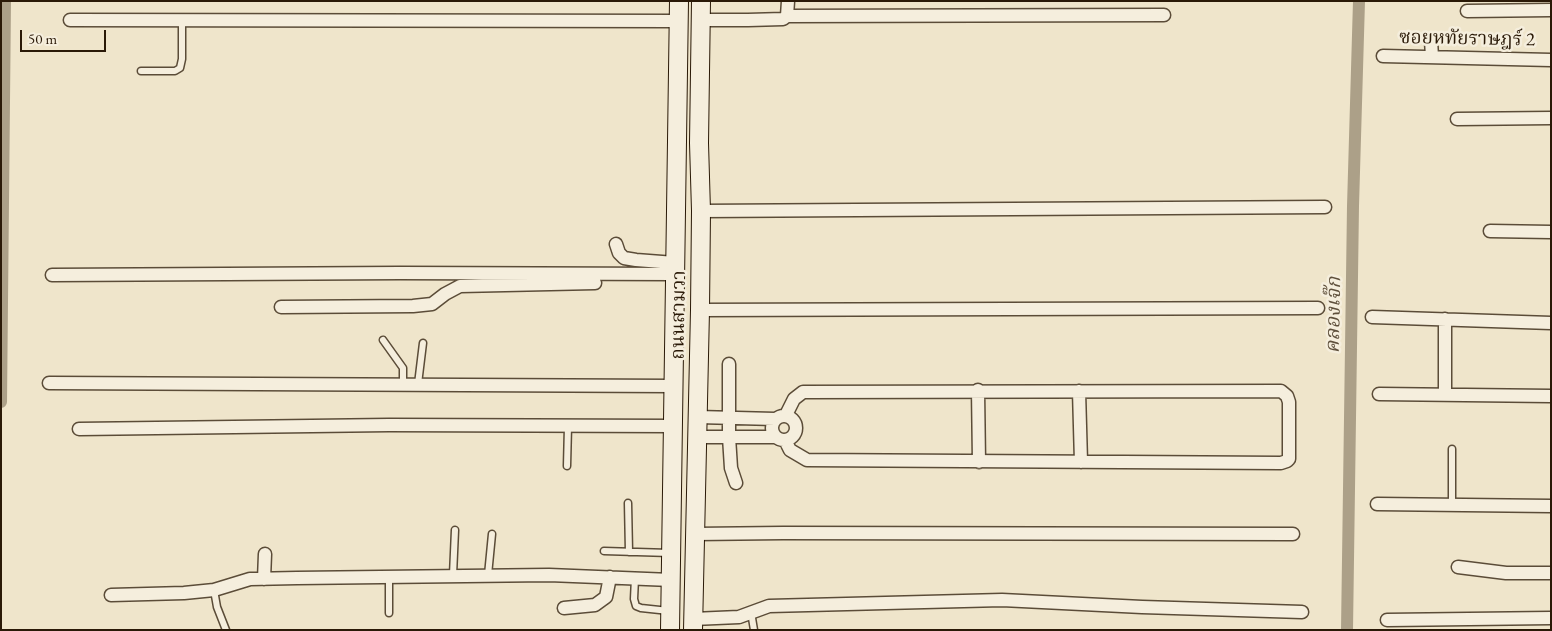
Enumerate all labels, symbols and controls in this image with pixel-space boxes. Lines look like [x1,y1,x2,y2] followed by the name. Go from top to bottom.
[22,20,109,52] scale bar
[1399,26,1535,52] street label: ซอยหทัยราษฎร์ 2
[28,29,57,48] text: 50 m
[667,270,691,360] street label: ถนนสามวา
[1321,276,1347,354] water label: คลองเจ๊ก

